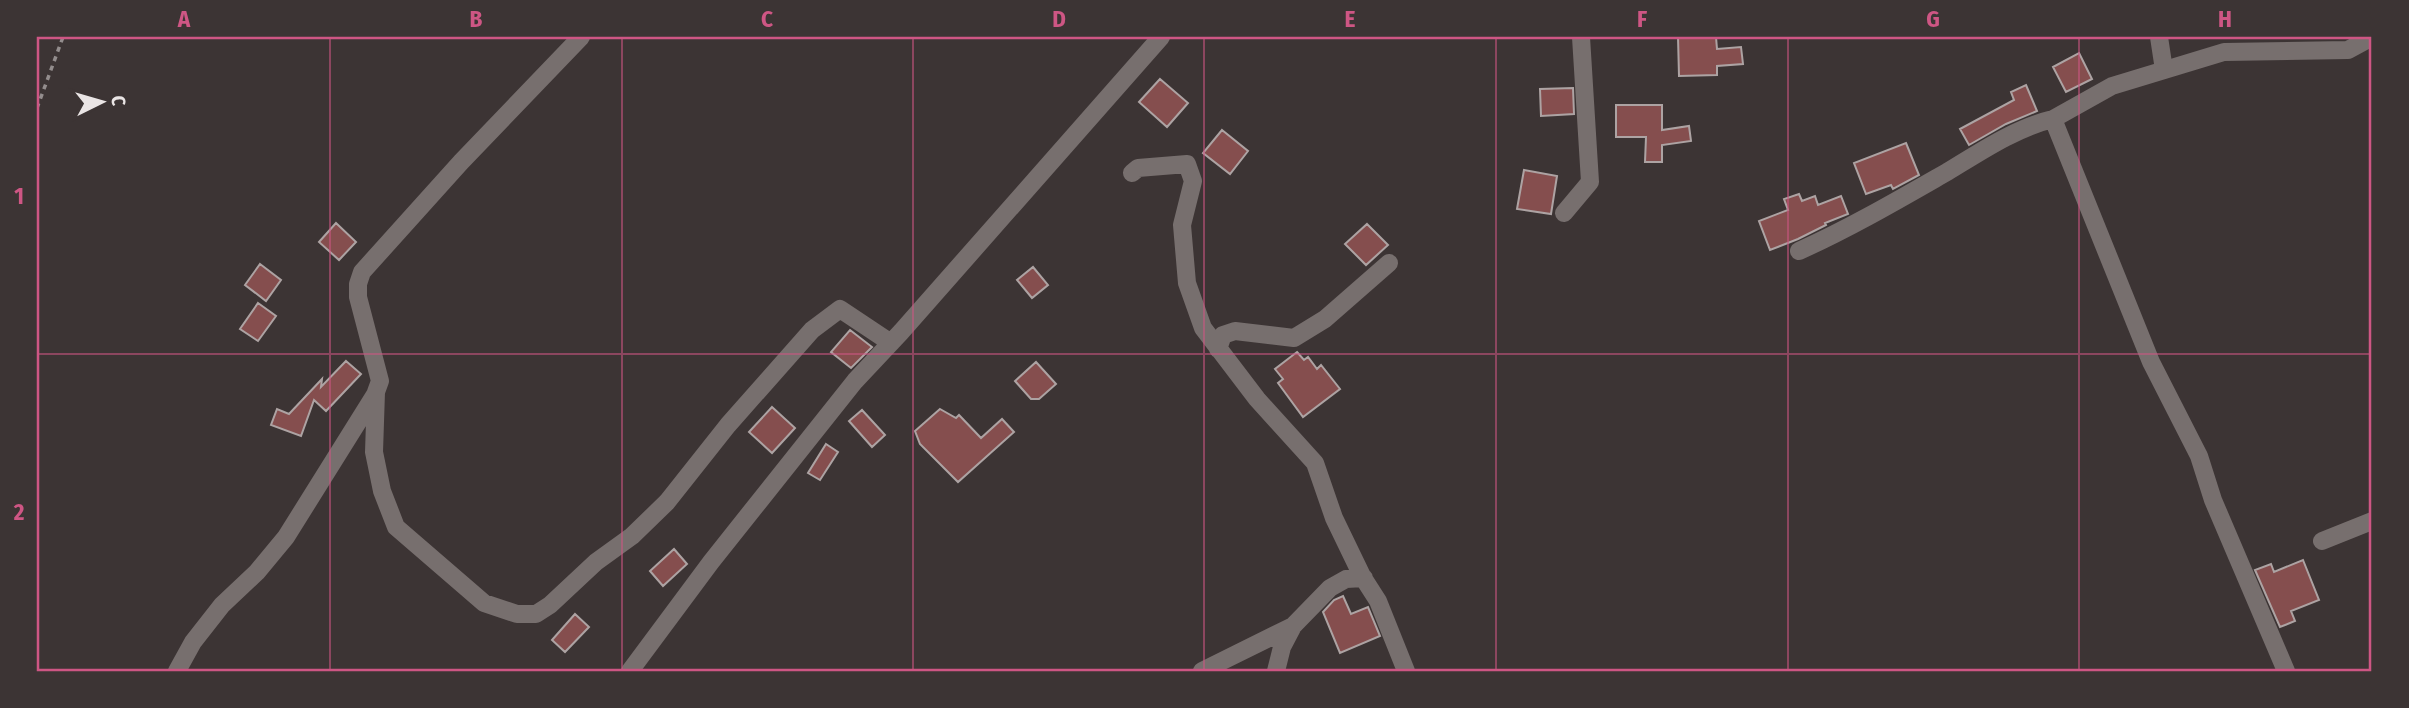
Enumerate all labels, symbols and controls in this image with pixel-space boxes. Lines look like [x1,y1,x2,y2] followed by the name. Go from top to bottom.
[177,5,191,33] text: A
[470,5,483,33] text: B
[761,5,773,33] text: C
[1052,5,1066,33] text: D
[1345,5,1356,33] text: E
[1637,5,1647,33] text: F
[1926,5,1940,33] text: G
[2218,5,2232,33] text: H
[66,66,136,136] north arrow
[107,95,130,107] text: С
[14,182,24,210] text: 1
[13,498,25,526] text: 2

